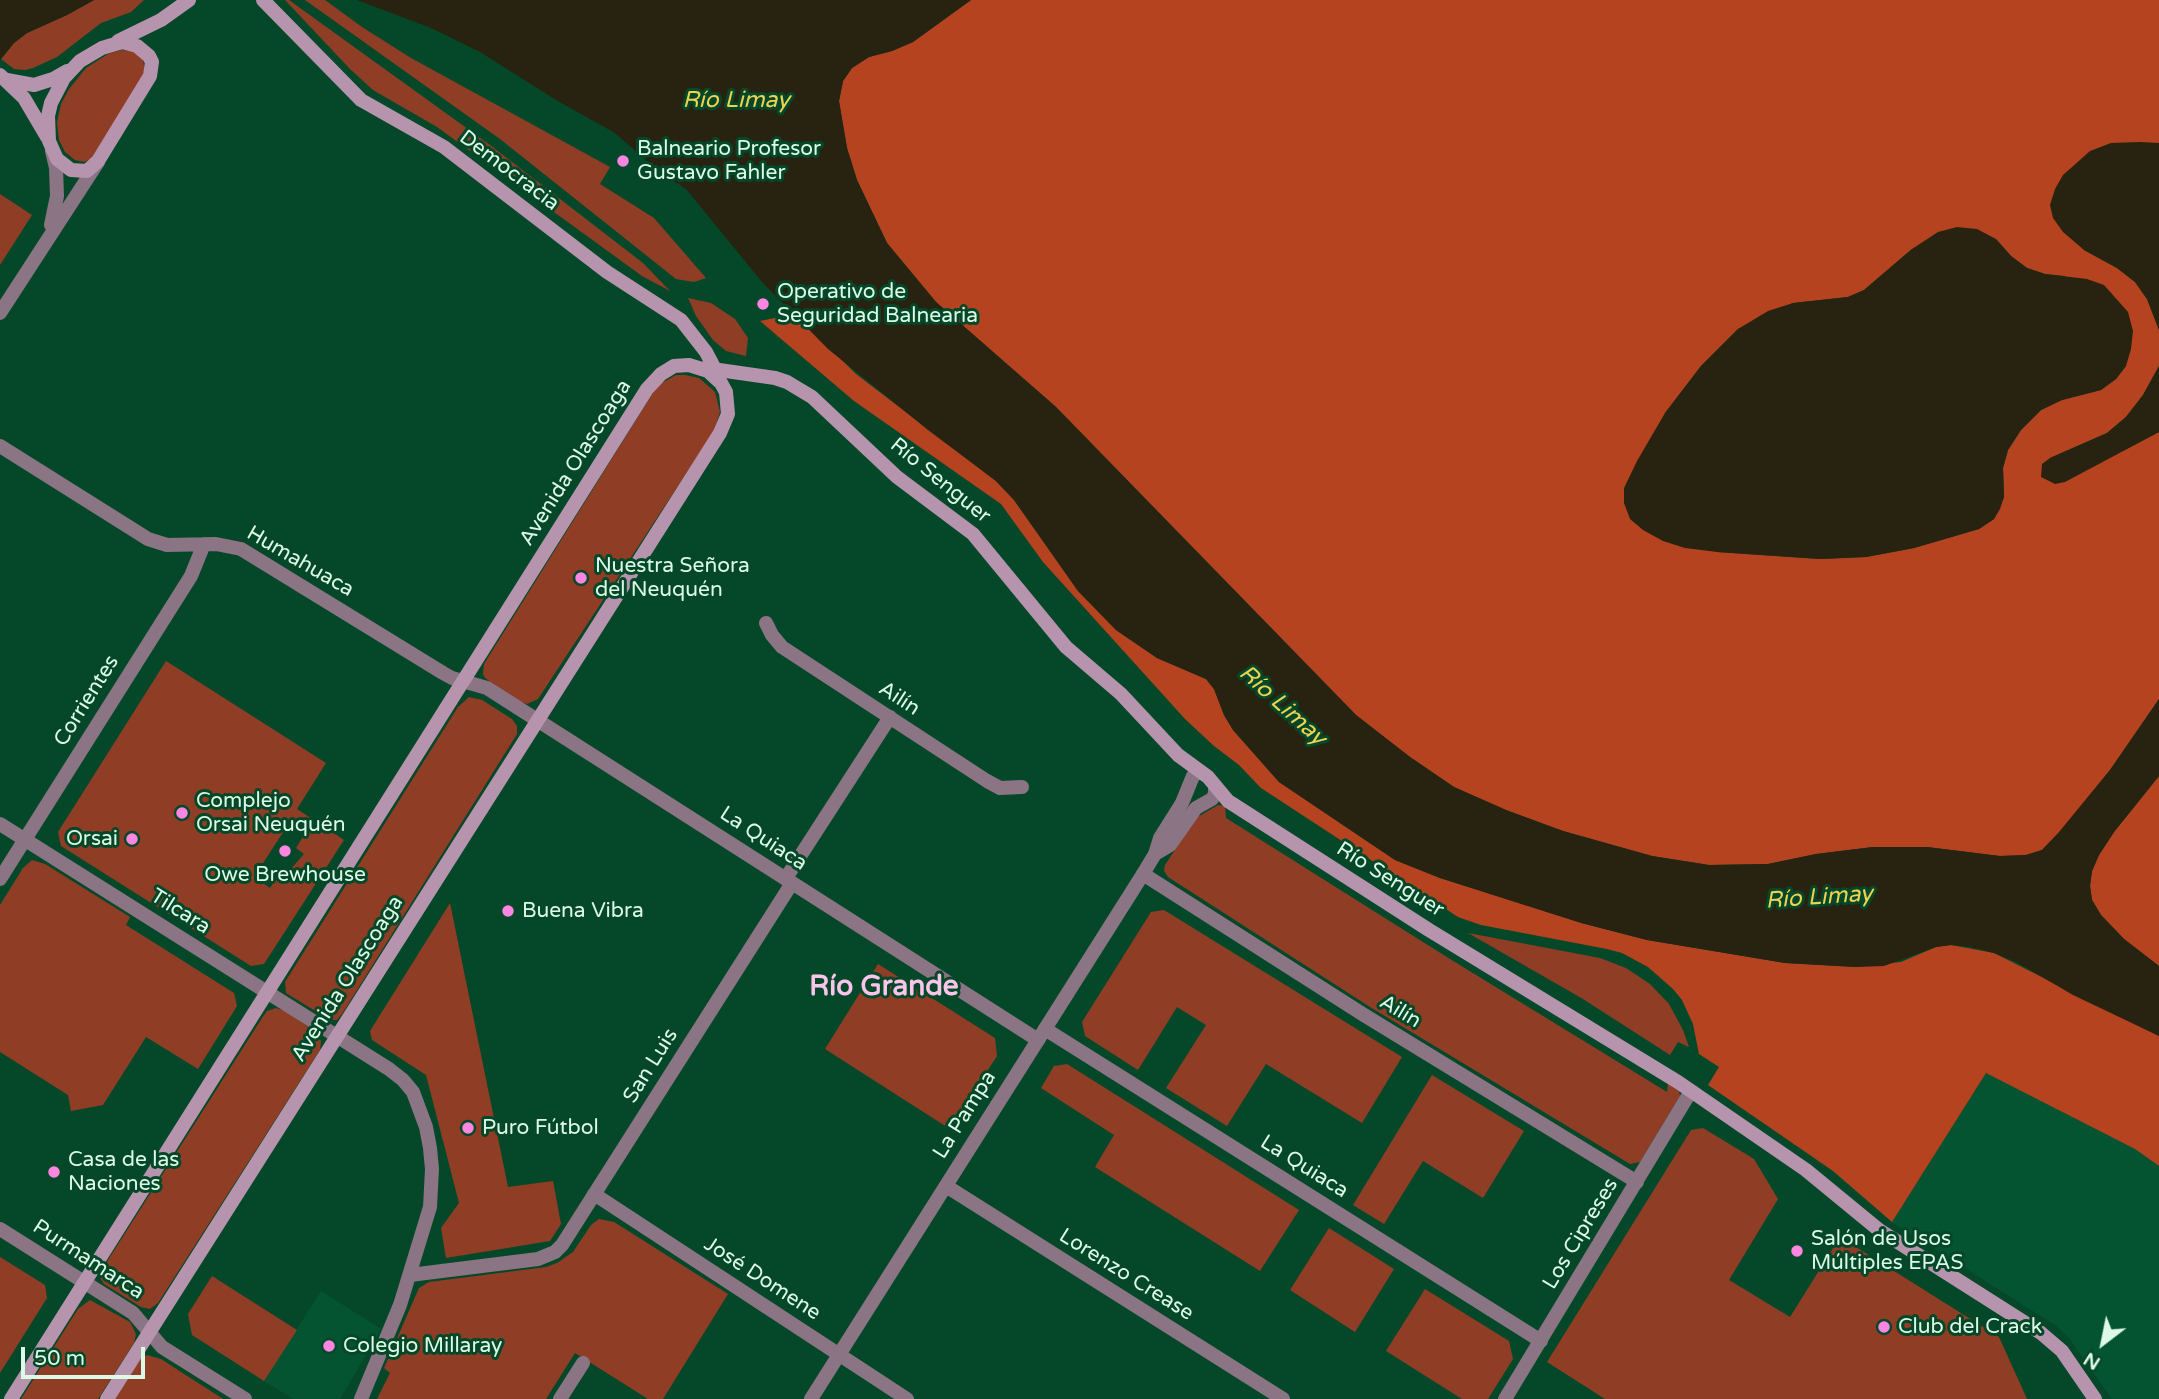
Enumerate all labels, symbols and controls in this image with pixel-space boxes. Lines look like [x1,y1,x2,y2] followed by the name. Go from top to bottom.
[682,87,790,115] water label: Río Limay
[454,125,564,217] street label: Democracia
[637,136,821,186] place label: Balneario Profesor Gustavo Fahler
[615,153,631,169] marker: Balneario Profesor Gustavo Fahler
[777,279,978,329] place label: Operativo de Seguridad Balnearia
[755,296,771,312] marker: Operativo de Seguridad Balnearia
[515,375,637,551] street label: Avenida Olascoaga
[885,433,995,529] street label: Río Senguer
[242,521,358,603] street label: Humahuaca
[595,553,750,603] place label: Nuestra Señora del Neuquén
[573,570,589,586] marker: Nuestra Señora del Neuquén
[49,651,125,751] street label: Corrientes
[1233,660,1331,752] water label: Río Limay
[874,676,924,722] street label: Ailín
[196,788,345,838] place label: Complejo Orsai Neuquén
[715,801,811,877] street label: La Quiaca
[174,805,190,821] marker: Complejo Orsai Neuquén
[66,826,118,852] place label: Orsai
[124,831,140,847] marker: Orsai
[1332,837,1448,923] street label: Río Senguer
[277,843,293,859] marker: Owe Brewhouse
[204,862,366,888] place label: Owe Brewhouse
[1765,880,1873,916] water label: Río Limay
[145,884,215,940] street label: Tilcara
[287,891,409,1067] street label: Avenida Olascoaga
[522,898,644,924] place label: Buena Vibra
[500,903,516,919] marker: Buena Vibra
[809,971,959,1005] district label: Río Grande
[1375,990,1425,1034] street label: Ailín
[618,1024,684,1108] street label: San Luis
[928,1066,1002,1164] street label: La Pampa
[482,1115,599,1141] place label: Puro Fútbol
[460,1120,476,1136] marker: Puro Fútbol
[1255,1130,1353,1204] street label: La Quiaca
[68,1147,179,1197] place label: Casa de las Naciones
[46,1164,62,1180] marker: Casa de las Naciones
[1538,1174,1624,1294] street label: Los Cipreses
[28,1215,148,1305] street label: Purmamarca
[1054,1224,1198,1326] street label: Lorenzo Crease
[1811,1226,1963,1276] place label: Salón de Usos Múltiples EPAS
[699,1232,825,1326] street label: José Domene
[1789,1243,1805,1259] marker: Salón de Usos Múltiples EPAS
[2068,1308,2138,1378] north arrow
[1898,1314,2042,1340] place label: Club del Crack
[1876,1319,1892,1335] marker: Club del Crack
[24,1332,149,1376] scale bar
[343,1333,502,1359] place label: Colegio Millaray
[321,1338,337,1354] marker: Colegio Millaray
[34,1346,85,1371] text: 50 m
[2080,1347,2104,1374] text: N

